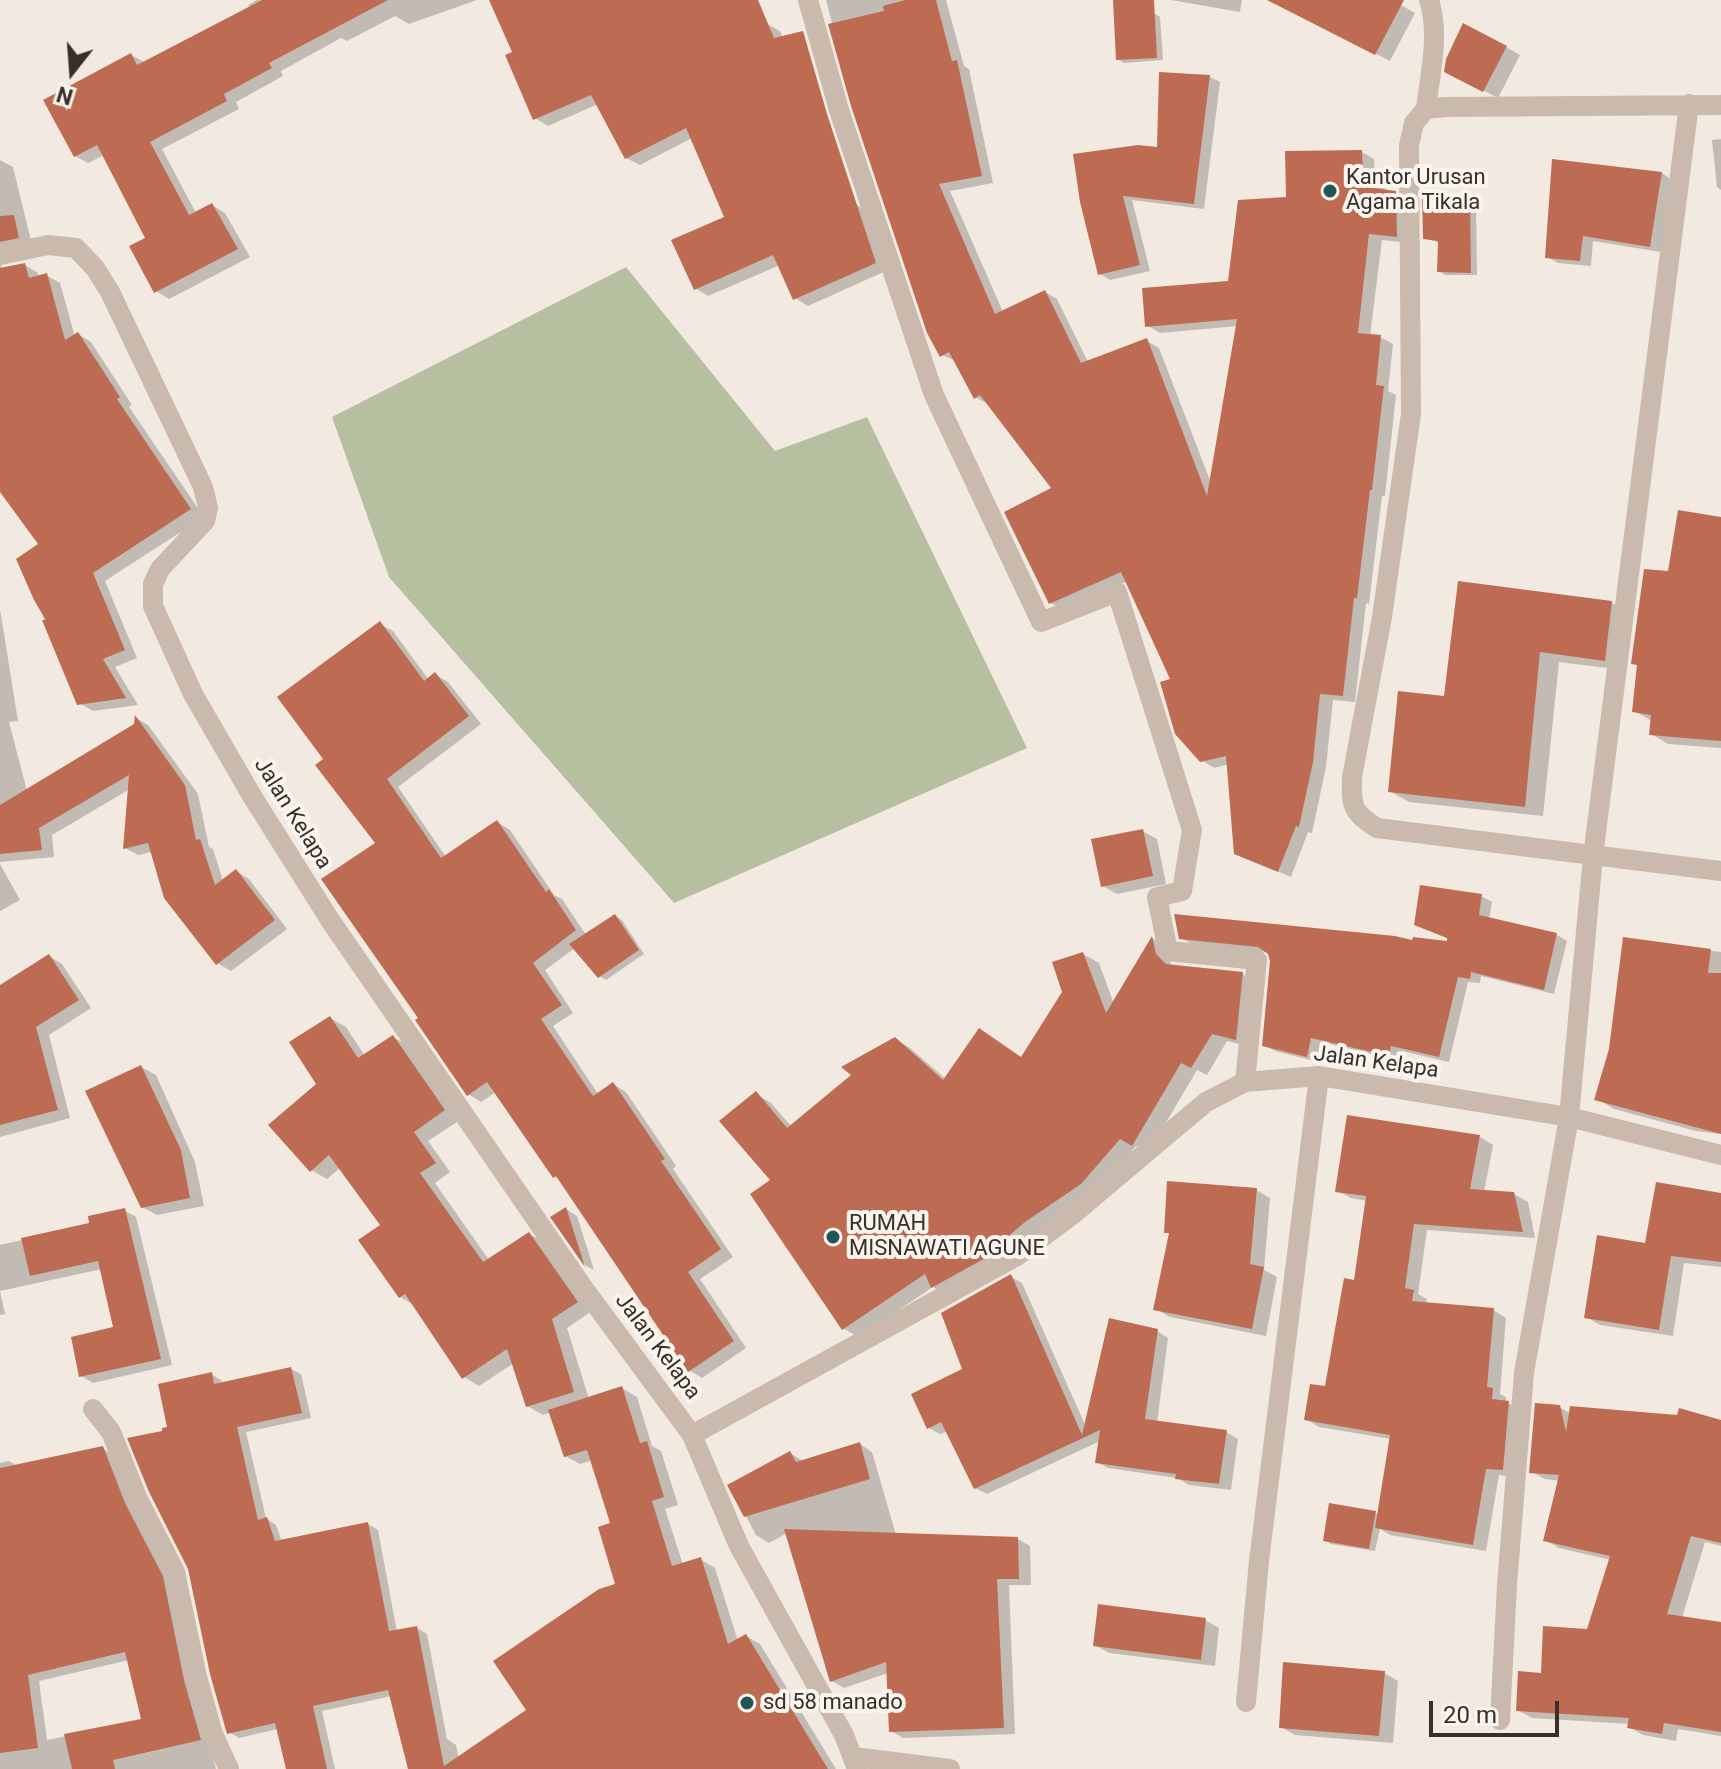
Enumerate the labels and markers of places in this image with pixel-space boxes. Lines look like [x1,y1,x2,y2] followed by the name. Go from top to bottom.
[1346,165,1486,216] place label: Kantor Urusan Agama Tikala
[1321,182,1339,200] marker: Kantor Urusan Agama Tikala
[849,1211,1045,1262] place label: RUMAH MISNAWATI AGUNE
[824,1228,842,1246] marker: RUMAH MISNAWATI AGUNE
[763,1690,903,1716] place label: sd 58 manado
[738,1694,756,1712] marker: sd 58 manado

